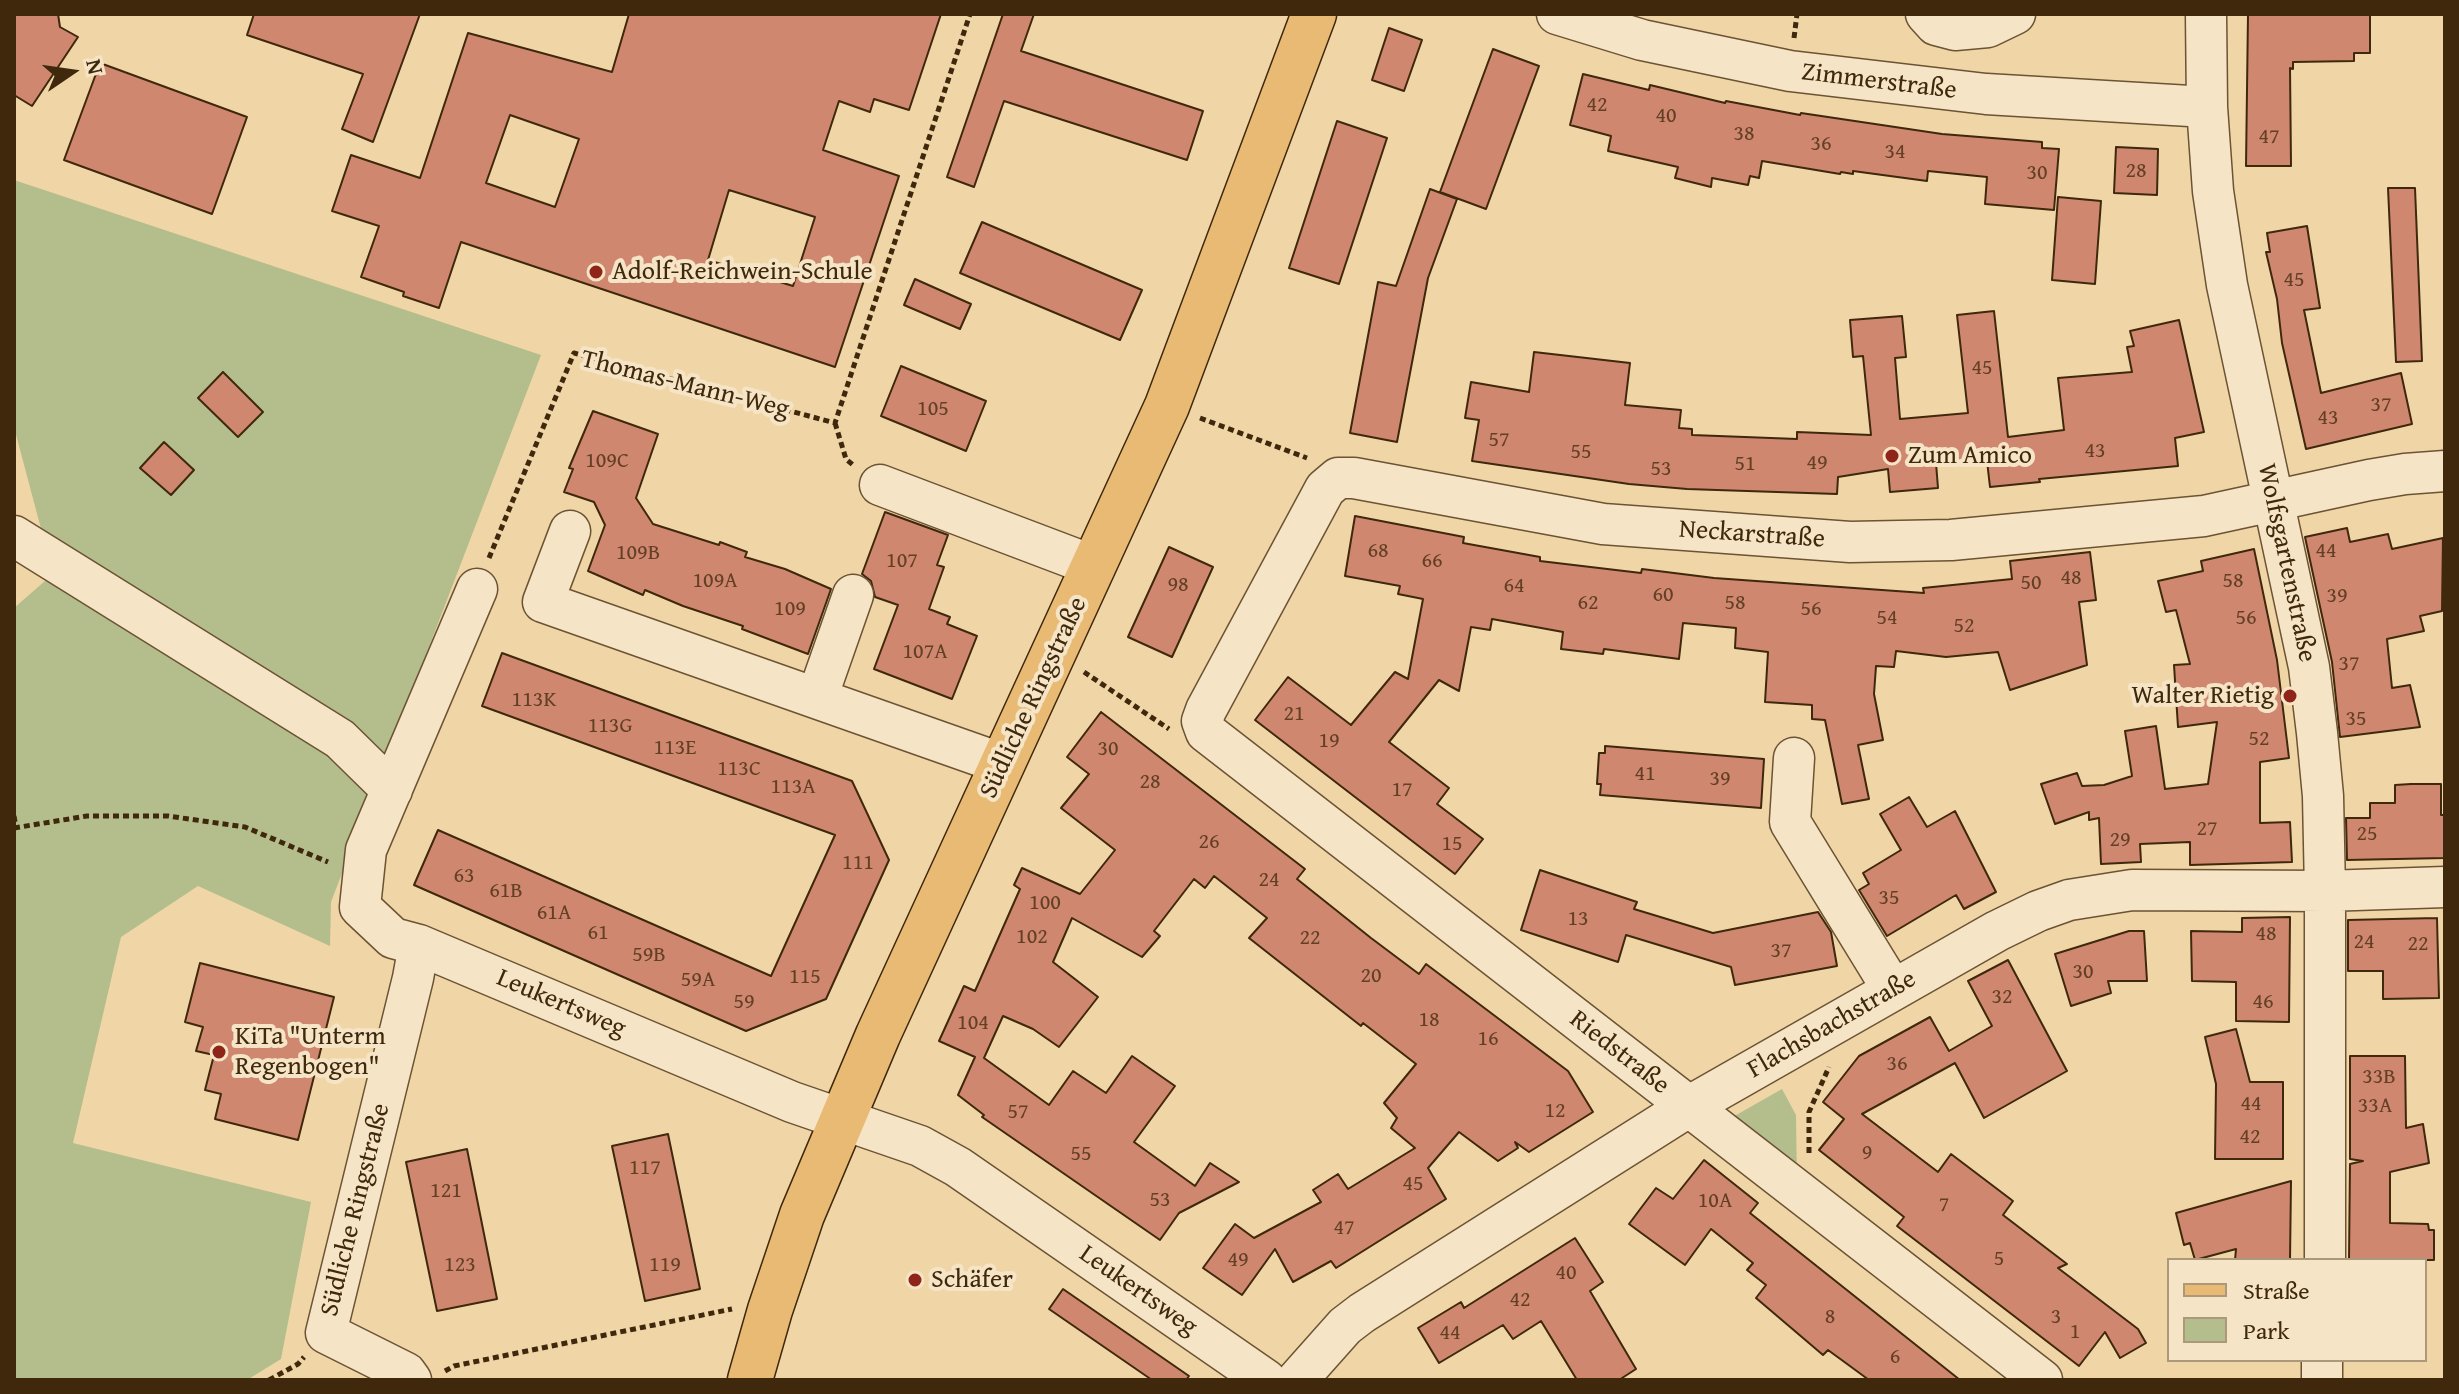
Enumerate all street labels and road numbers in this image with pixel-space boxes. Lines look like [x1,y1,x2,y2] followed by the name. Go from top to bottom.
[1800,57,1958,107] street label: Zimmerstraße
[578,344,792,426] street label: Thomas-Mann-Weg
[2250,461,2322,665] street label: Wolfsgartenstraße
[1678,514,1826,556] street label: Neckarstraße
[974,592,1094,804] street label: Südliche Ringstraße
[492,963,630,1045] street label: Leukertsweg
[1742,964,1922,1086] street label: Flachsbachstraße
[1563,1004,1675,1102] street label: Riedstraße
[314,1100,398,1320] street label: Südliche Ringstraße
[1073,1239,1203,1343] street label: Leukertsweg

